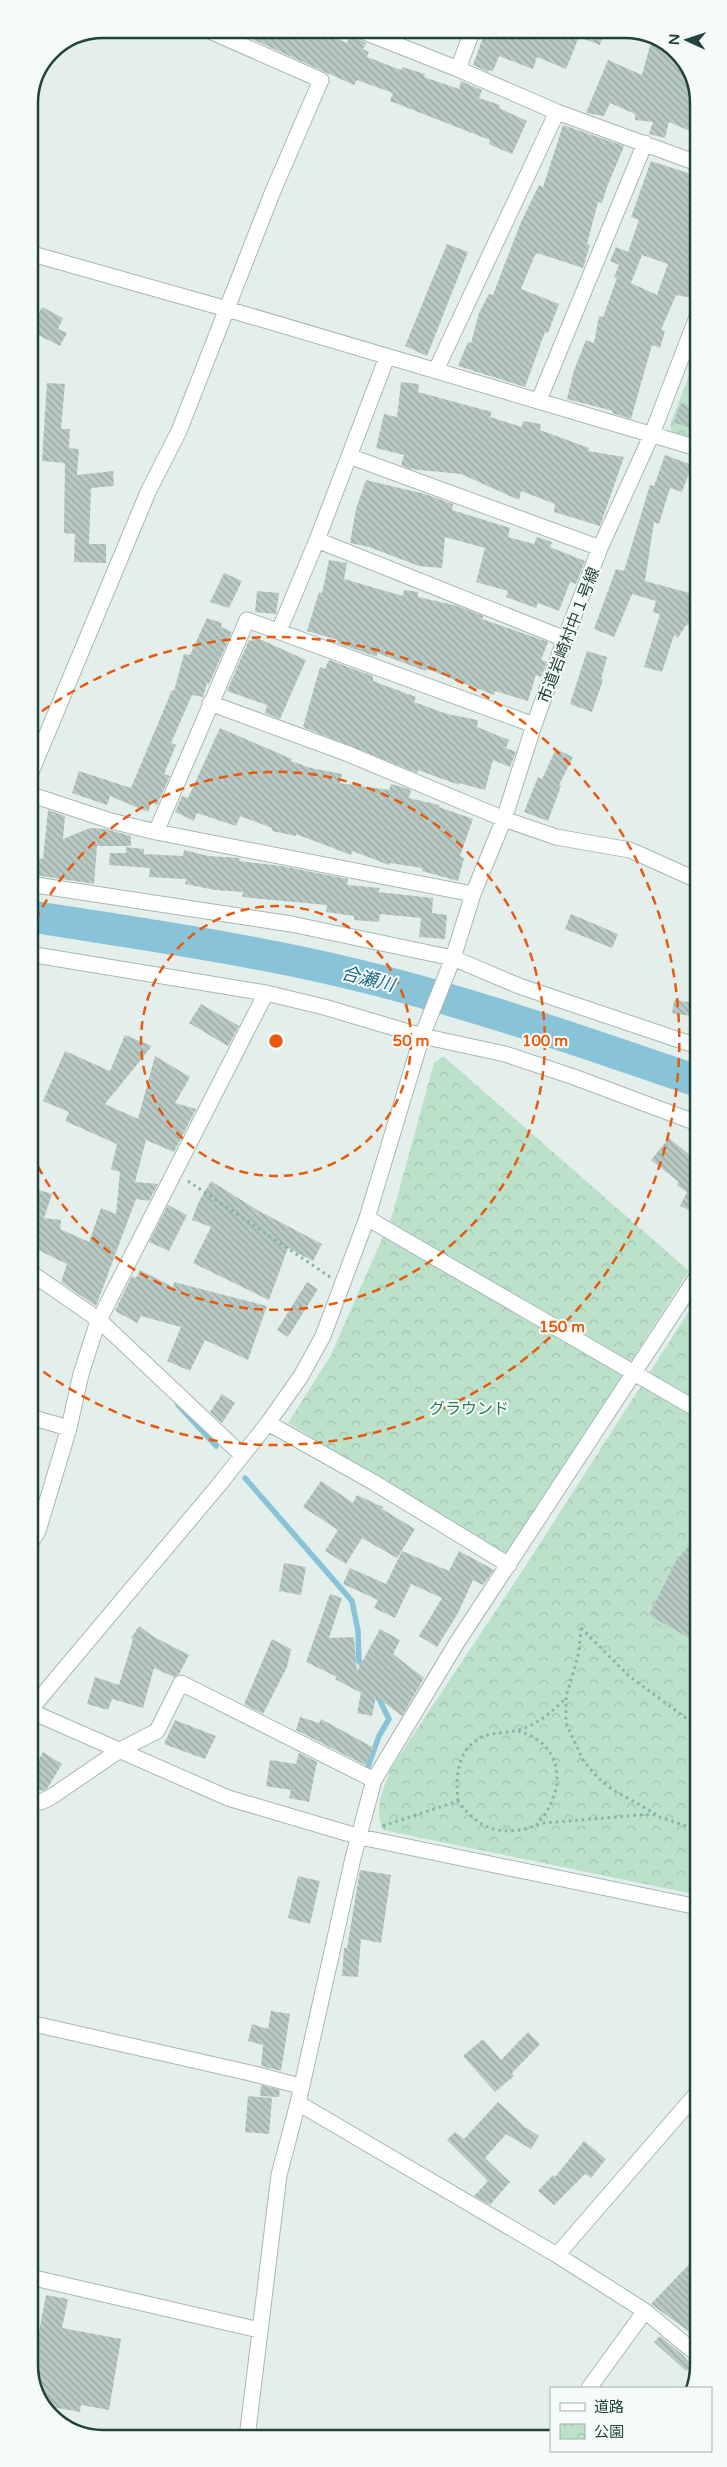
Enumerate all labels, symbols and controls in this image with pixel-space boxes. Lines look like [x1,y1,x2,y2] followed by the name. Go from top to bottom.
[662,15,712,65] north arrow
[666,33,683,45] text: N
[534,565,604,706] street label: 市道岩崎村中１号線
[339,962,399,997] water label: 合瀬川
[267,1032,285,1050] centre of rings
[393,1032,429,1050] text: 50 m
[522,1032,568,1050] text: 100 m
[539,1318,585,1336] text: 150 m
[429,1399,509,1419] park label: グラウンド
[550,2387,712,2452] legend
[594,2398,624,2416] text: 道路
[594,2423,624,2441] text: 公園

